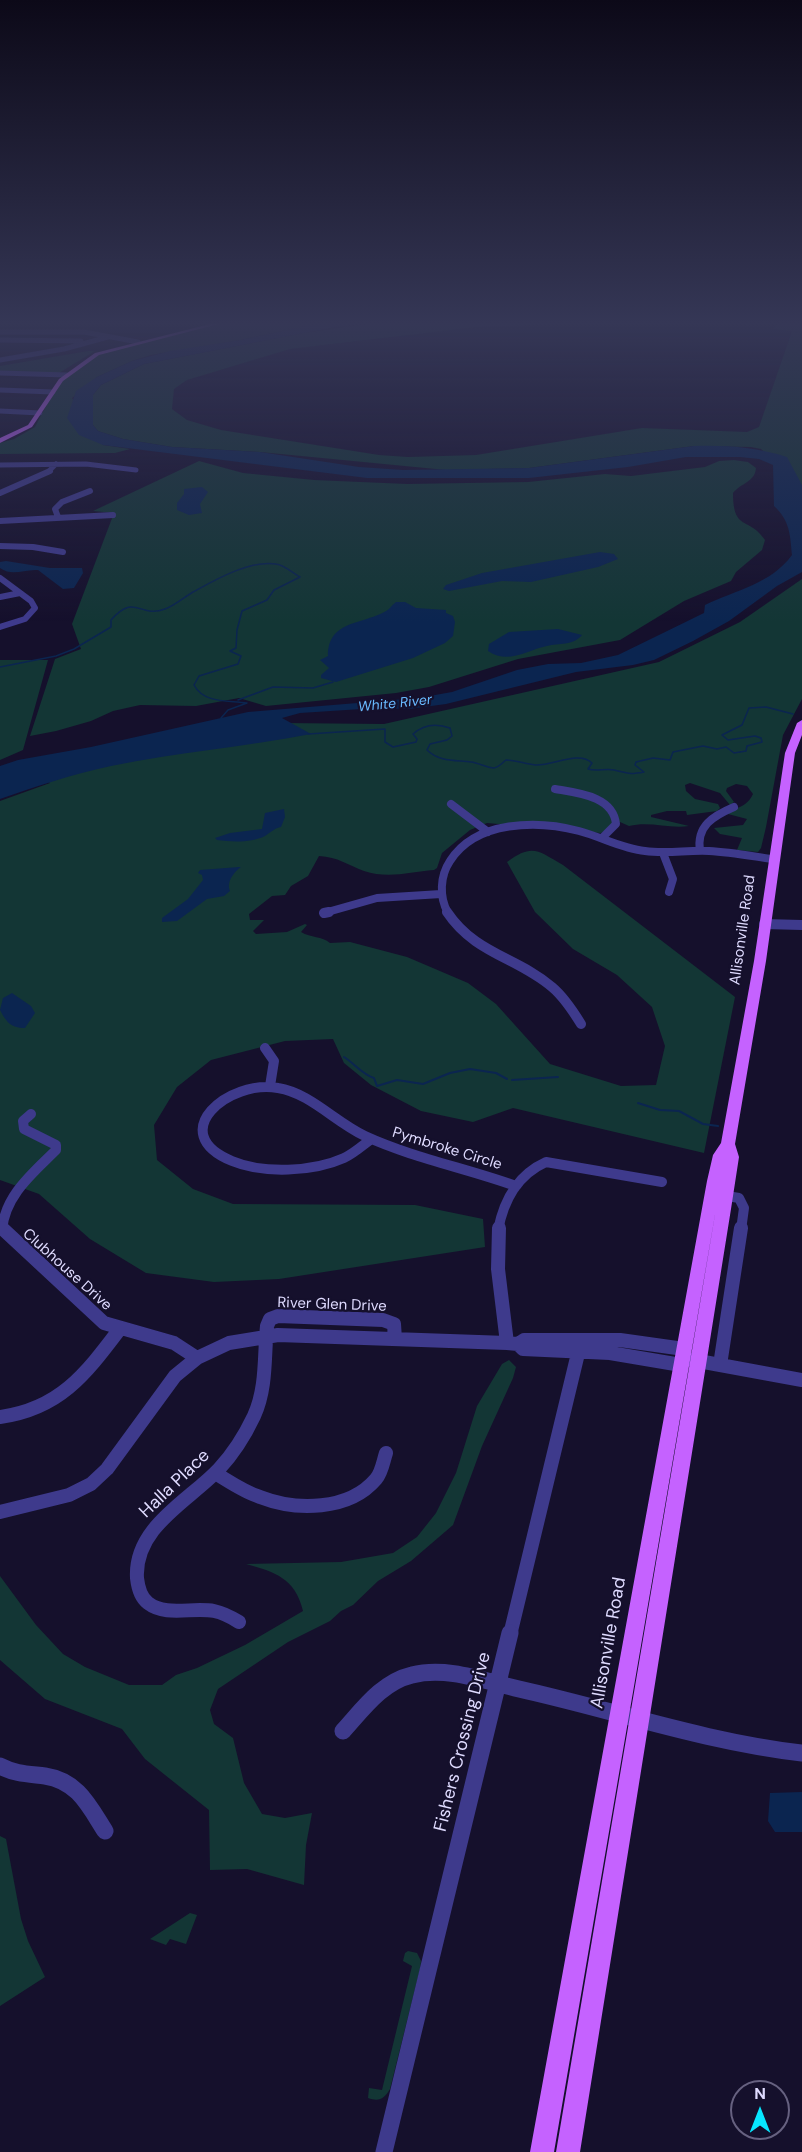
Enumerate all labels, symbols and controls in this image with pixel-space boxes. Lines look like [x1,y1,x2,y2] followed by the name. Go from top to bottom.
[357,692,433,716] water label: White River
[726,874,760,986] street label: Allisonville Road
[390,1124,504,1174] street label: Pymbroke Circle
[19,1225,115,1315] street label: Clubhouse Drive
[277,1294,387,1316] street label: River Glen Drive
[135,1445,215,1523] street label: Halla Place
[587,1576,631,1710] street label: Allisonville Road
[430,1650,496,1834] street label: Fishers Crossing Drive
[730,2080,790,2140] north arrow
[754,2083,766,2104] text: N

